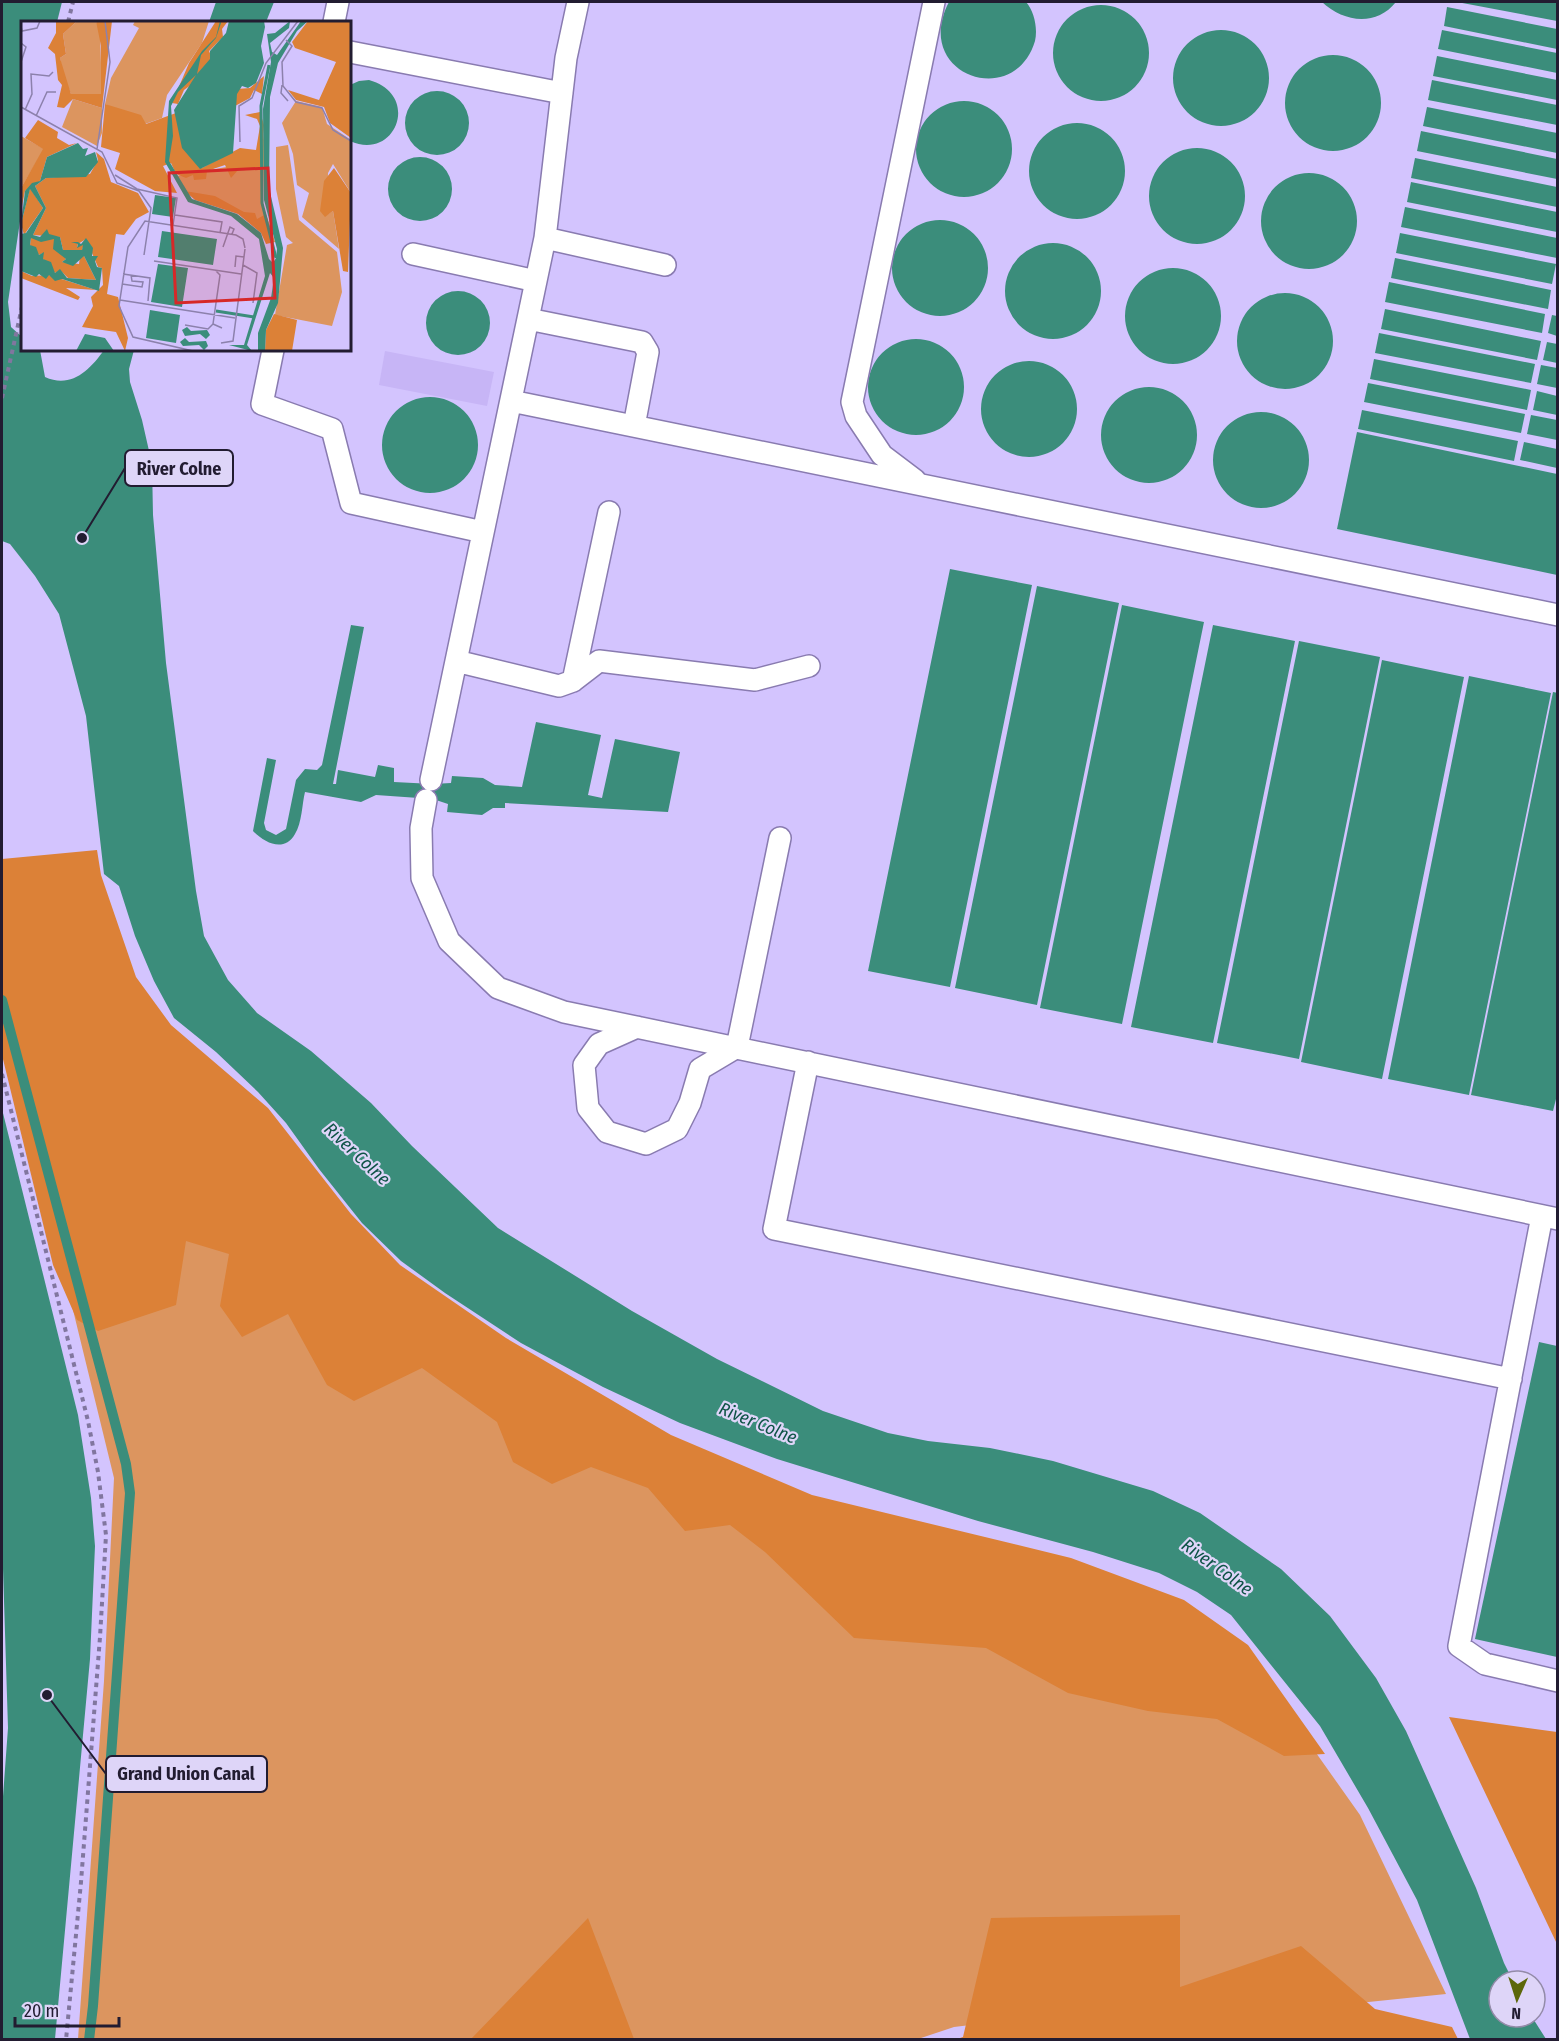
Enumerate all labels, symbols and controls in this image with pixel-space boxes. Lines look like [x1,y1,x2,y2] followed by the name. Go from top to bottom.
[21,21,351,351] inset map
[125,450,233,486] callout: River Colne
[137,458,221,480] text: River Colne
[320,1118,395,1190] water label: River Colne
[716,1397,801,1449] water label: River Colne
[1177,1534,1257,1600] water label: River Colne
[106,1756,267,1792] callout: Grand Union Canal
[117,1763,255,1785] text: Grand Union Canal
[1487,1969,1547,2029] north arrow
[15,1990,118,2028] scale bar
[24,2000,59,2022] text: 20 m
[1511,2004,1522,2023] text: N

